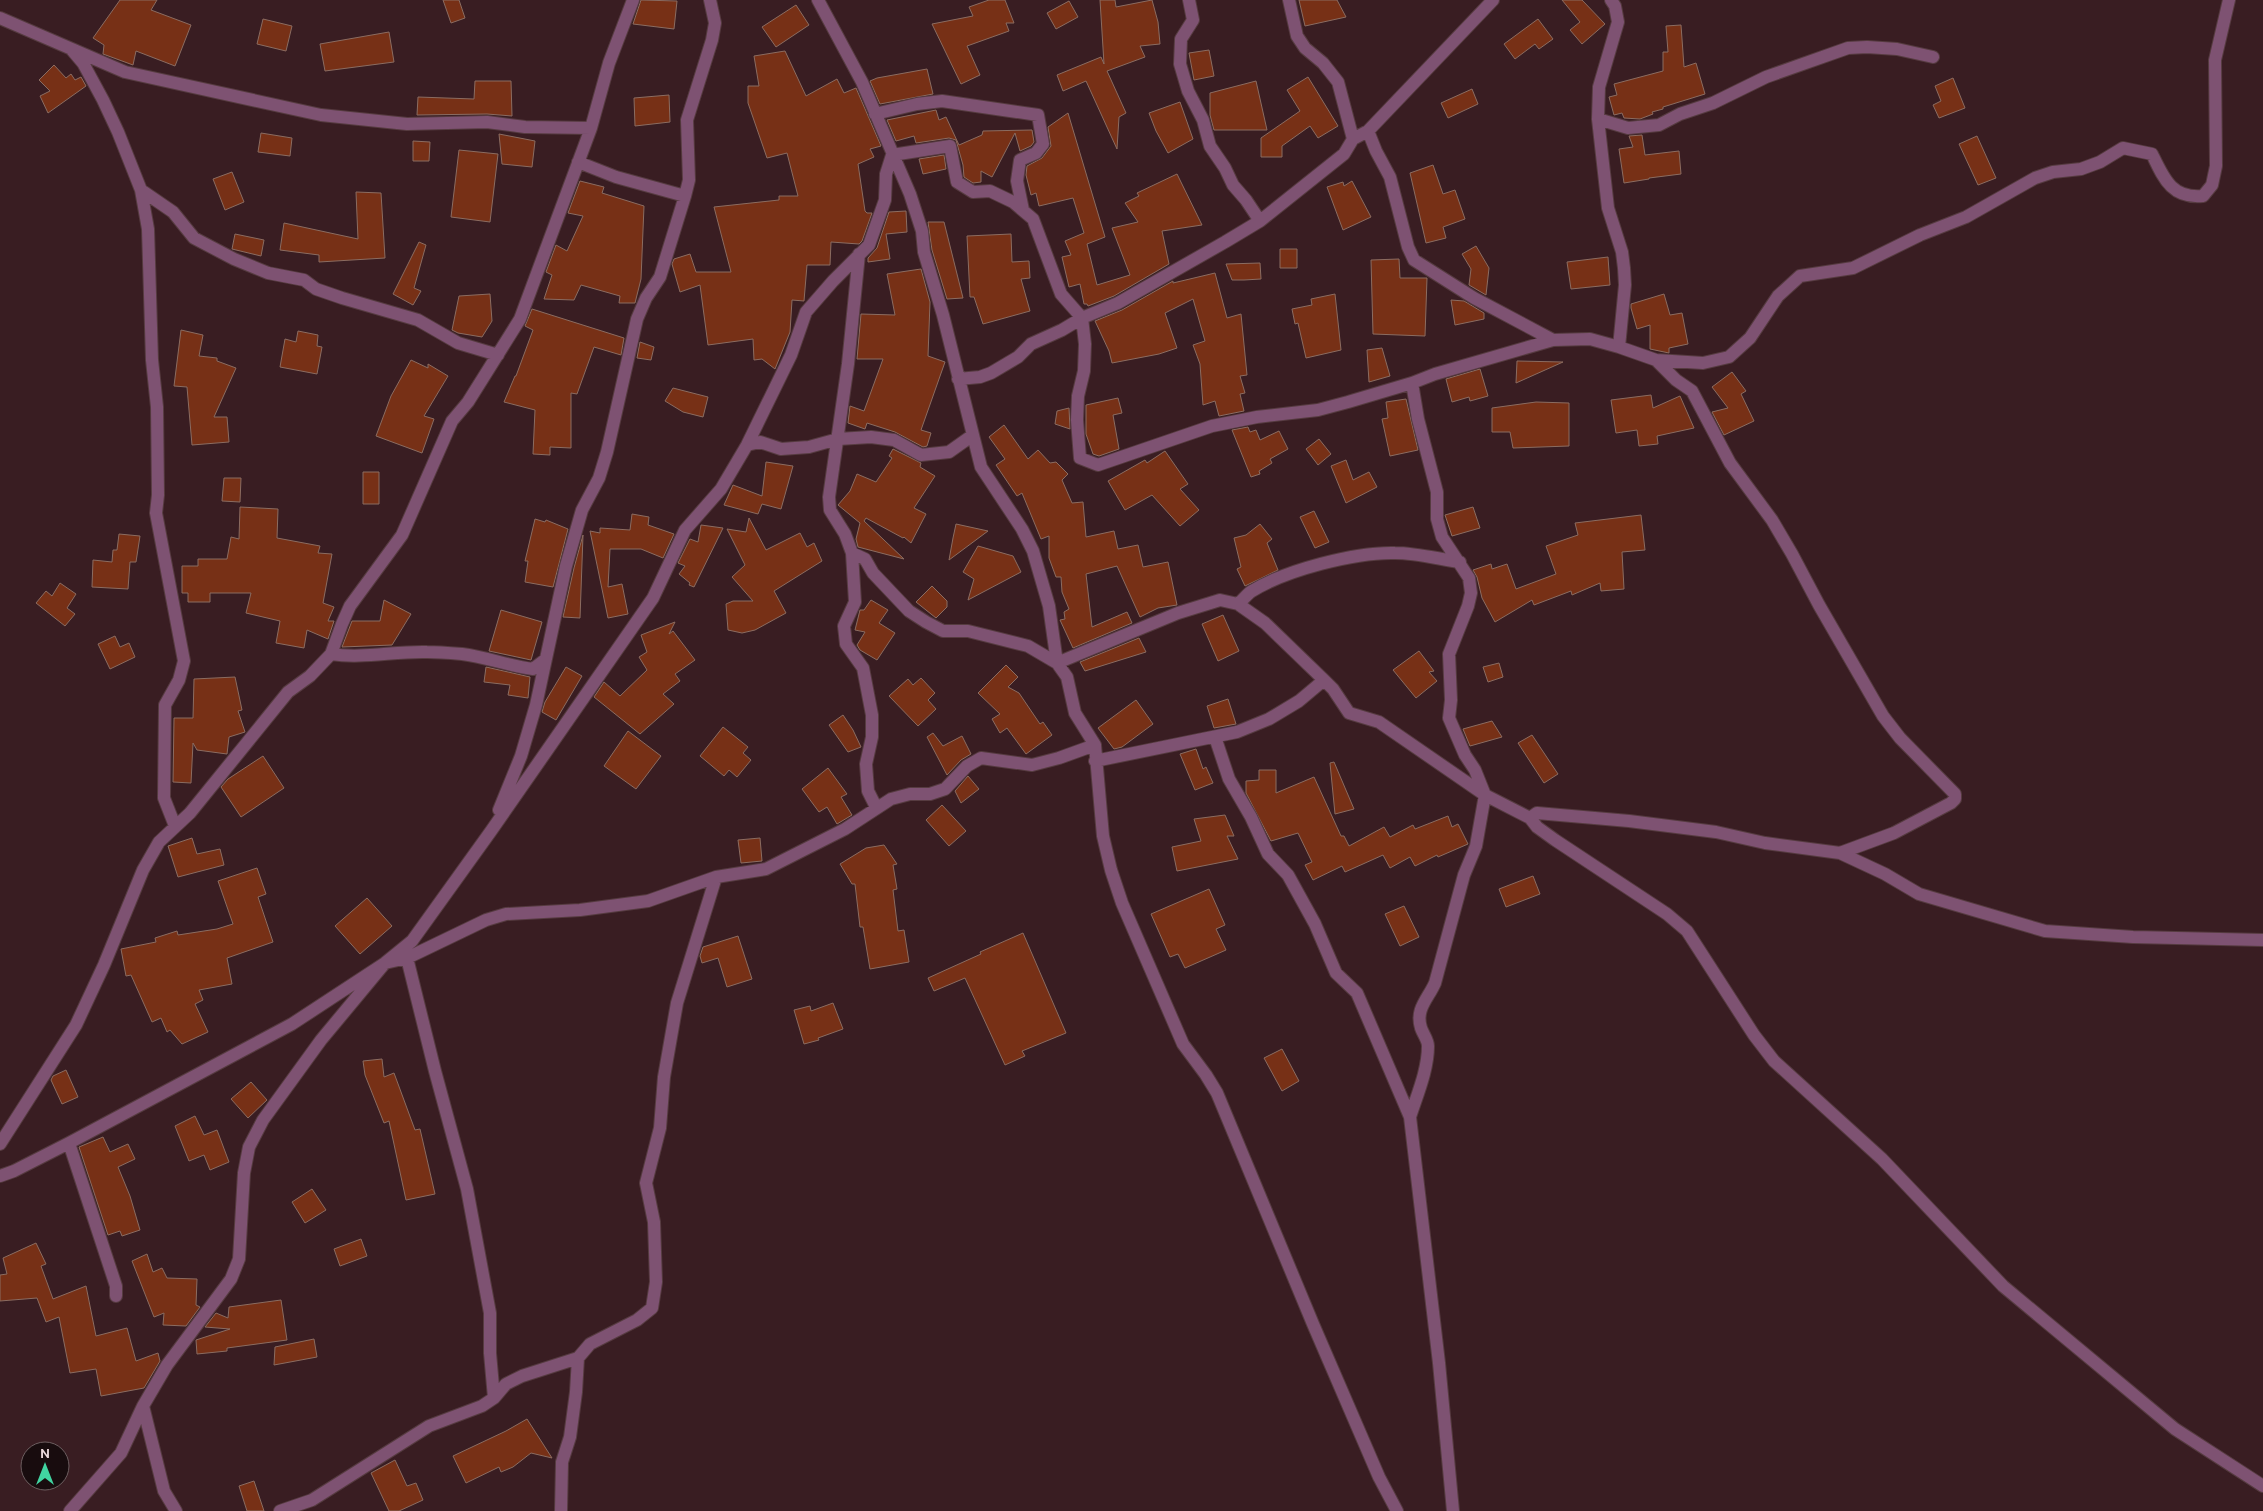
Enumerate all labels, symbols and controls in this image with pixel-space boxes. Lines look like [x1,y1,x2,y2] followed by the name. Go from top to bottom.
[20,1441,70,1491] north arrow
[40,1446,50,1463] text: N

